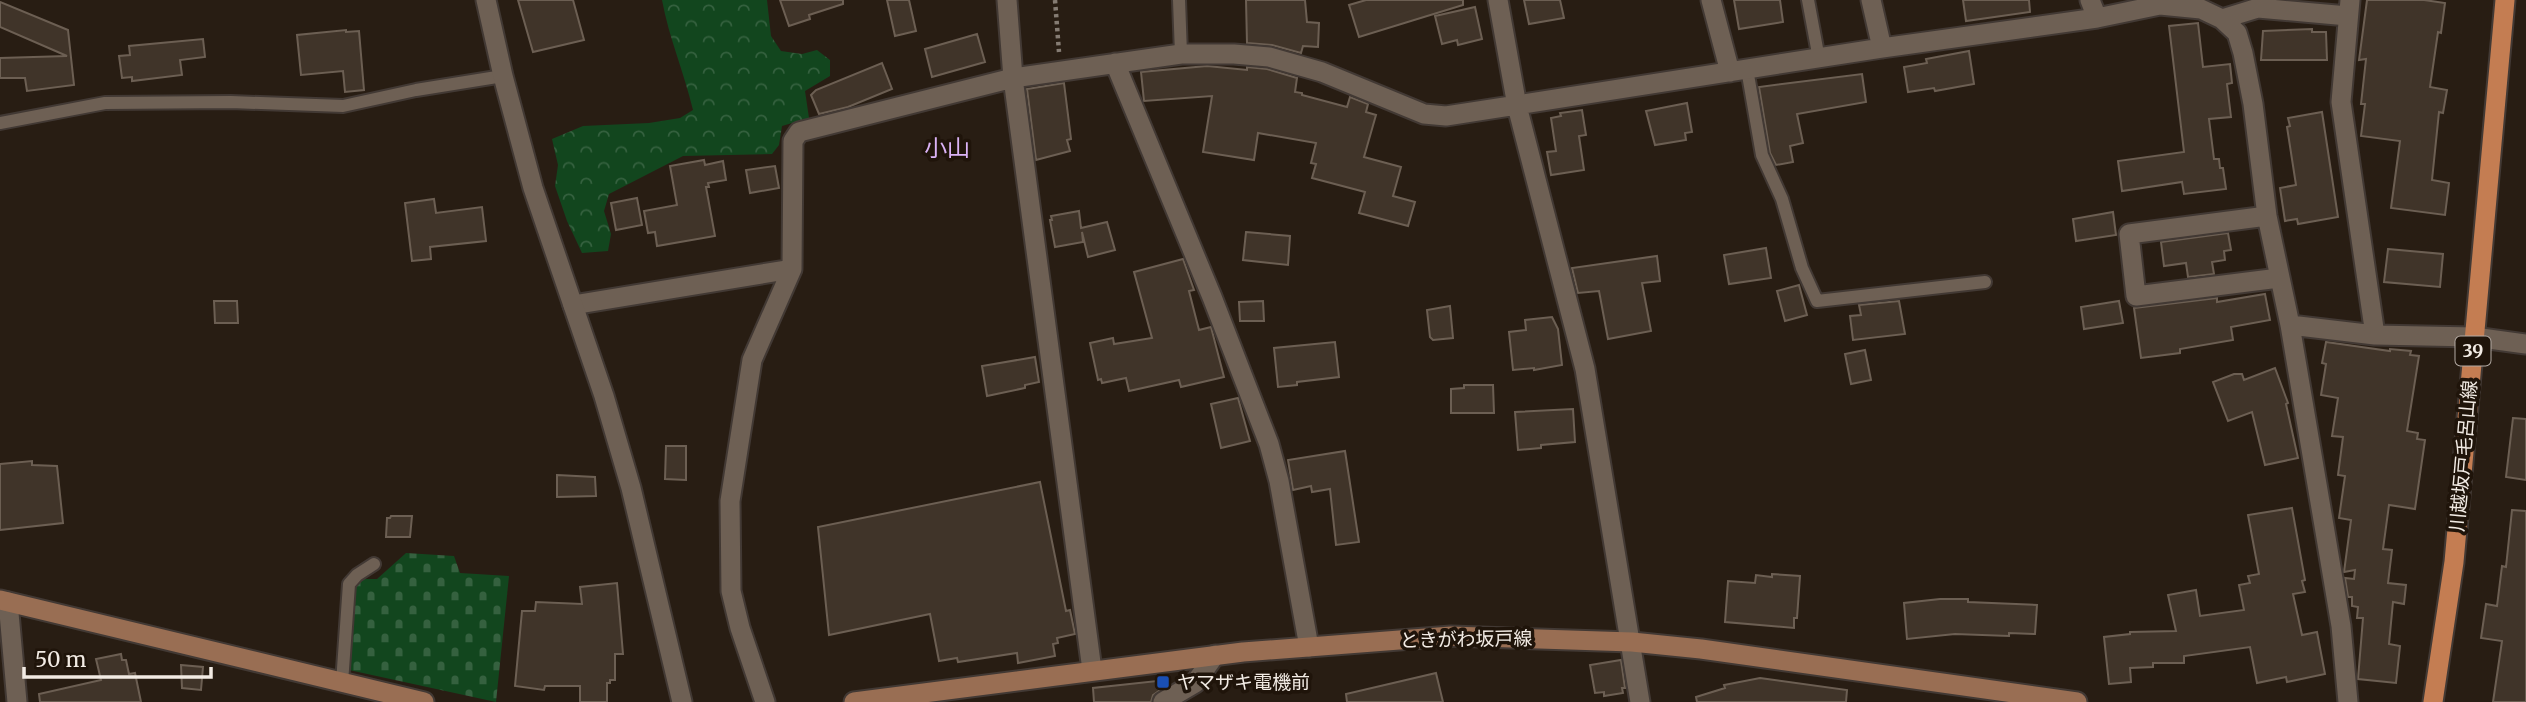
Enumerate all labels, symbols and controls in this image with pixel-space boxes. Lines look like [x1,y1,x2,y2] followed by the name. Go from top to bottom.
[924,133,970,162] district label: 小山
[2456,337,2490,366] road number: 39
[2444,379,2482,533] street label: 川越坂戸毛呂山線
[1399,626,1533,652] street label: ときがわ坂戸線
[24,636,212,680] scale bar
[35,646,86,673] text: 50 m
[1177,670,1310,694] place label: ヤマザキ電機前
[1155,674,1171,690] marker: ヤマザキ電機前

